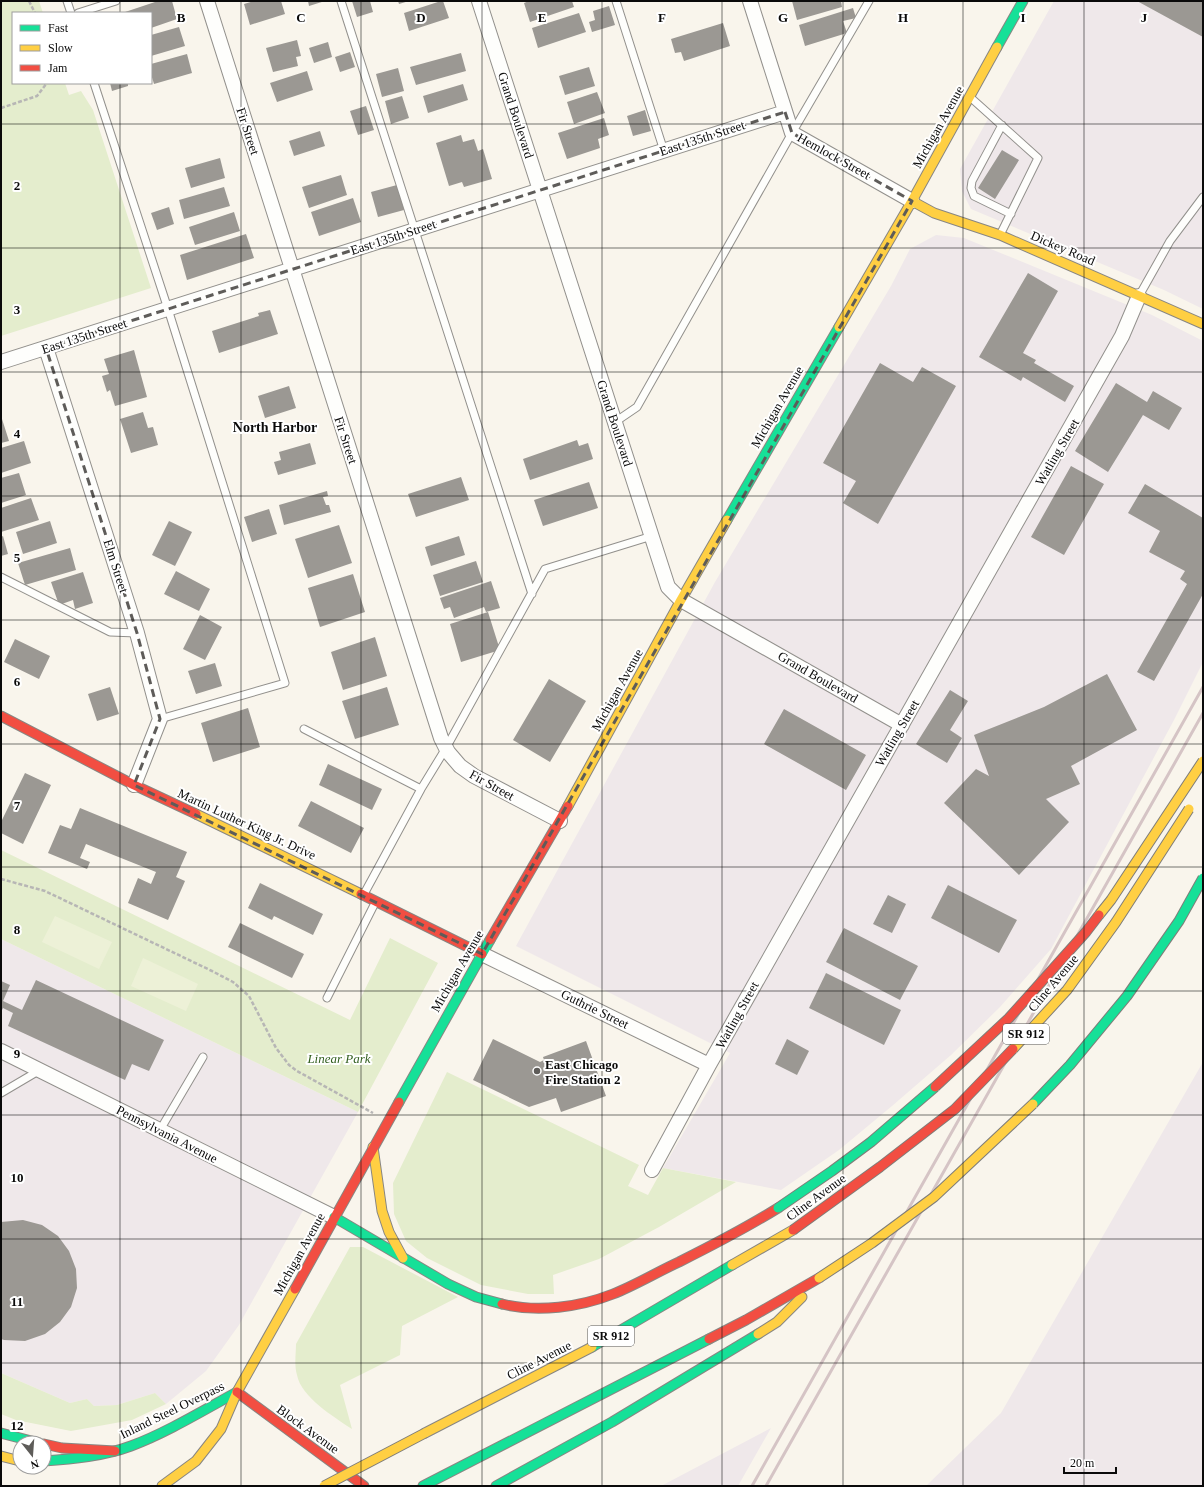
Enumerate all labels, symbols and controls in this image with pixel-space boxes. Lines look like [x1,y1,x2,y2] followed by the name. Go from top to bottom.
[177,10,186,25] text: B
[296,10,306,25] text: C
[416,10,426,25] text: D
[538,10,546,25] text: E
[658,10,666,25] text: F
[778,10,788,25] text: G
[898,10,908,25] text: H
[1020,10,1026,25] text: I
[1141,10,1148,25] text: J
[12,12,152,84] legend
[48,21,69,35] text: Fast
[48,41,73,55] text: Slow
[48,61,68,75] text: Jam
[495,70,537,161] street label: Grand Boulevard
[909,83,967,171] street label: Michigan Avenue
[233,106,263,157] street label: Fir Street
[657,117,747,159] street label: East 135th Street
[795,130,873,182] street label: Hemlock Street
[14,178,20,193] text: 2
[348,216,438,258] street label: East 135th Street
[1029,228,1098,268] street label: Dickey Road
[14,302,21,317] text: 3
[39,315,129,357] street label: East 135th Street
[748,363,807,451] street label: Michigan Avenue
[594,378,636,469] street label: Grand Boulevard
[331,415,361,466] street label: Fir Street
[1032,416,1082,488] street label: Watling Street
[233,420,317,435] district label: North Harbor
[14,426,21,441] text: 4
[100,537,132,595] street label: Elm Street
[14,550,21,565] text: 5
[588,646,646,734] street label: Michigan Avenue
[775,648,861,706] street label: Grand Boulevard
[14,674,21,689] text: 6
[872,697,922,769] street label: Watling Street
[467,767,517,804] street label: Fir Street
[176,785,319,863] street label: Martin Luther King Jr. Drive
[14,798,21,813] text: 7
[14,922,21,937] text: 8
[428,927,487,1015] street label: Michigan Avenue
[1025,951,1081,1015] street label: Cline Avenue
[712,978,762,1051] street label: Watling Street
[559,986,632,1032] street label: Guthrie Street
[1003,1024,1049,1044] road number: SR 912
[14,1046,21,1061] text: 9
[306,1051,371,1066] park label: Linear Park
[545,1057,621,1087] place label: East Chicago Fire Station 2
[532,1066,542,1076] marker: East Chicago Fire Station 2
[114,1102,220,1166] street label: Pennsylvania Avenue
[11,1170,24,1185] text: 10
[783,1170,849,1224] street label: Cline Avenue
[270,1210,328,1298] street label: Michigan Avenue
[11,1294,23,1309] text: 11
[588,1326,634,1346] road number: SR 912
[504,1337,574,1383] street label: Cline Avenue
[117,1378,227,1442] street label: Inland Steel Overpass
[274,1401,342,1457] street label: Block Avenue
[11,1418,24,1433] text: 12
[12,1435,52,1475] north arrow
[1064,1449,1116,1475] scale bar
[1070,1456,1095,1470] text: 20 m
[29,1458,40,1471] text: N

